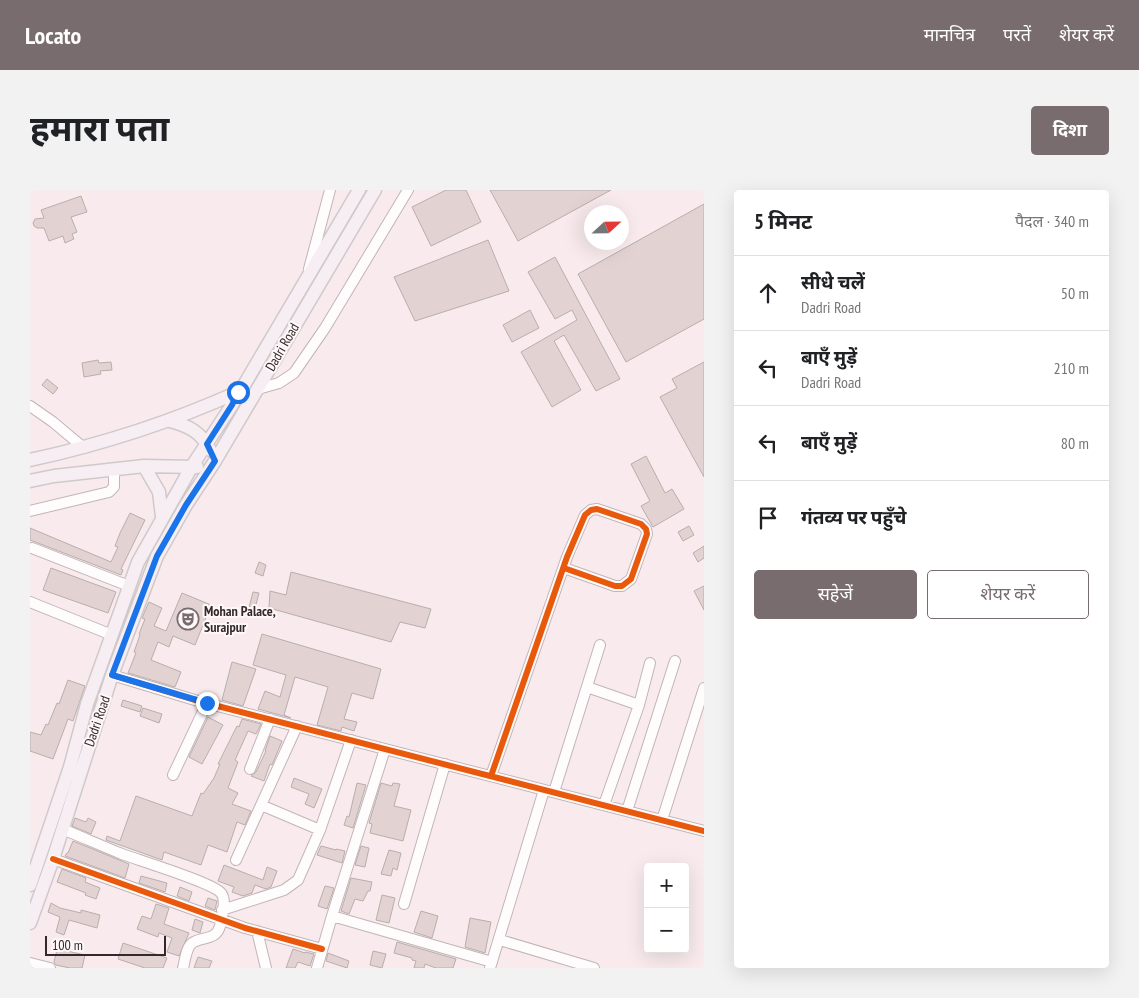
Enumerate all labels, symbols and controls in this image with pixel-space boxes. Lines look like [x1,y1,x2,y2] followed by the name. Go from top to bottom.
[25,20,81,51] text: Locato
[924,23,975,46] text: मानचित्र
[1003,23,1031,46] text: परतें
[1059,23,1114,46] text: शेयर करें
[30,105,169,151] text: हमारा पता
[1031,106,1109,155] button: दिशा
[584,205,629,250] north arrow
[754,208,812,235] text: 5 मिनट
[1015,211,1089,231] text: पैदल · 340 m
[801,270,865,294] text: सीधे चलें
[754,279,782,307] icon: ahead
[1061,283,1089,303] text: 50 m
[801,297,861,317] text: Dadri Road
[261,320,303,374] street label: Dadri Road
[801,345,857,369] text: बाएँ मुड़ें
[754,354,782,382] icon: left
[1054,358,1089,378] text: 210 m
[801,372,861,392] text: Dadri Road
[227,381,250,404] route start
[754,429,782,457] icon: left
[801,430,857,454] text: बाएँ मुड़ें
[1061,433,1089,453] text: 80 m
[754,504,782,532] icon: arrive
[801,505,906,529] text: गंतव्य पर पहुँचे
[754,570,917,619] button: सहेजें
[927,570,1089,619] button: शेयर करें
[204,602,276,636] place label: Mohan Palace, Surajpur
[176,607,200,631] theatre icon: Mohan Palace, Surajpur
[196,692,219,715] route end
[80,693,114,749] street label: Dadri Road
[644,863,689,953] map controls
[644,863,689,908] button: +
[644,908,689,953] button: −
[45,933,166,956] scale bar
[52,936,83,954] text: 100 m

